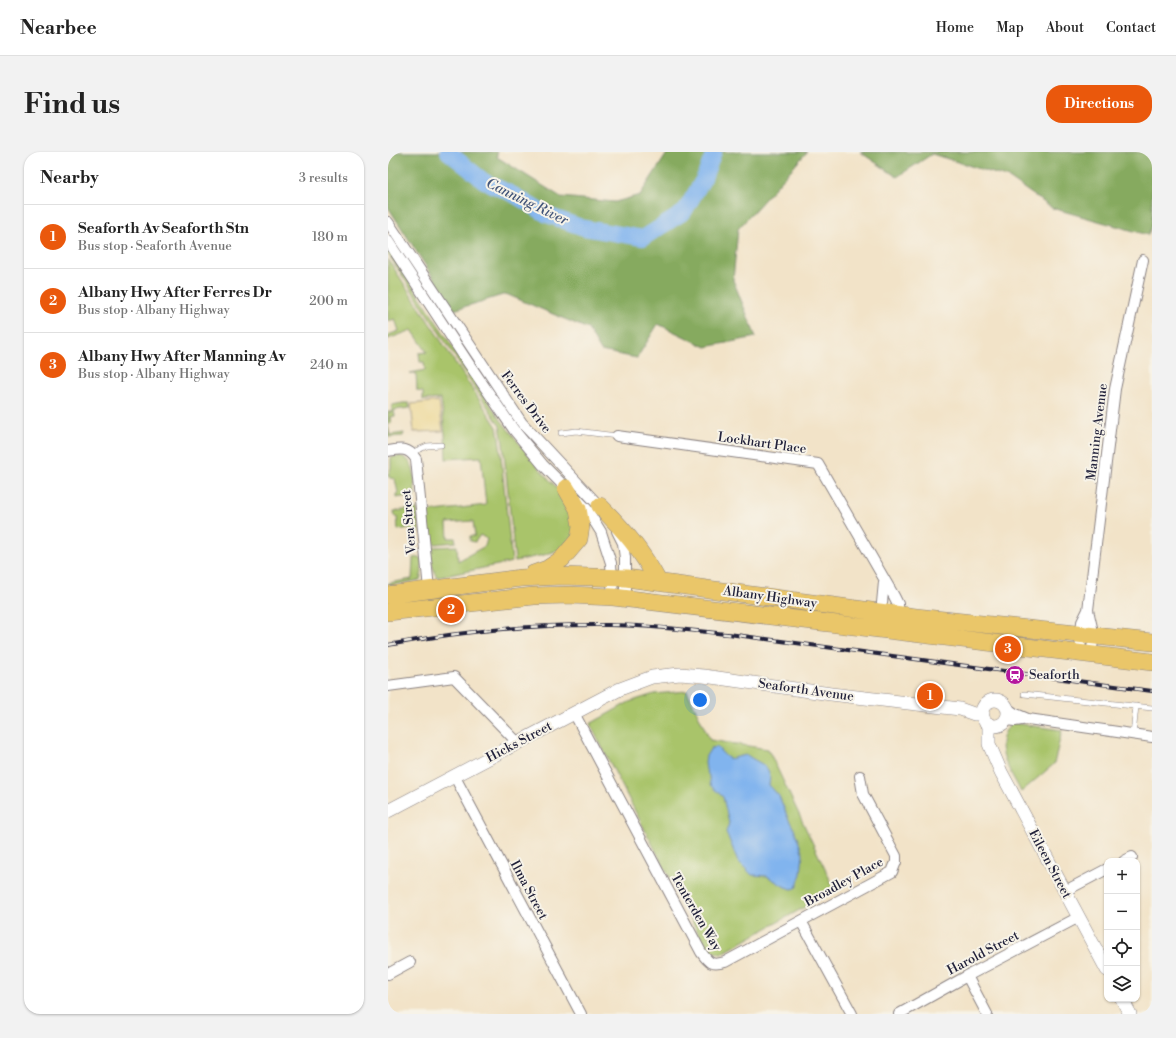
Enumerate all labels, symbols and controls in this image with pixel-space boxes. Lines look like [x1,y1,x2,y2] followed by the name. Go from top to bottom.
[20,16,97,40] text: Nearbee
[936,19,974,37] text: Home
[996,19,1024,37] text: Map
[1046,19,1084,37] text: About
[1106,19,1156,37] text: Contact
[1046,85,1152,123] button: Directions
[24,87,120,122] text: Find us
[40,167,99,189] text: Nearby
[299,170,348,186] text: 3 results
[483,174,572,230] water label: Canning River
[78,219,249,238] text: Seaforth Av Seaforth Stn
[50,229,56,245] text: 1
[312,229,348,245] text: 180 m
[78,238,232,254] text: Bus stop · Seaforth Avenue
[78,283,272,302] text: Albany Hwy After Ferres Dr
[49,293,57,309] text: 2
[309,293,348,309] text: 200 m
[78,302,230,318] text: Bus stop · Albany Highway
[78,347,286,366] text: Albany Hwy After Manning Av
[49,357,57,373] text: 3
[310,357,348,373] text: 240 m
[78,366,230,382] text: Bus stop · Albany Highway
[497,368,555,437] street label: Ferres Drive
[1083,382,1111,482] street label: Manning Avenue
[717,429,808,457] street label: Lockhart Place
[398,489,420,556] street label: Vera Street
[721,582,818,612] street label: Albany Highway
[438,595,464,625] pin: 2
[995,634,1021,664] pin: 3
[1004,664,1026,686] station icon: Seaforth
[1029,667,1080,683] place label: Seaforth
[757,675,855,705] street label: Seaforth Avenue
[917,681,943,711] pin: 1
[690,690,710,710] your location
[483,718,555,766] street label: Hicks Street
[1025,827,1075,902] street label: Eileen Street
[801,854,887,911] street label: Broadley Place
[507,858,551,923] street label: Ilma Street
[1104,858,1140,1002] map controls
[1104,858,1140,894] button: +
[667,870,725,954] street label: Tenterden Way
[1104,894,1140,930] button: −
[944,927,1022,979] street label: Harold Street
[1104,930,1140,966] button: locate
[1104,966,1140,1002] button: layers

